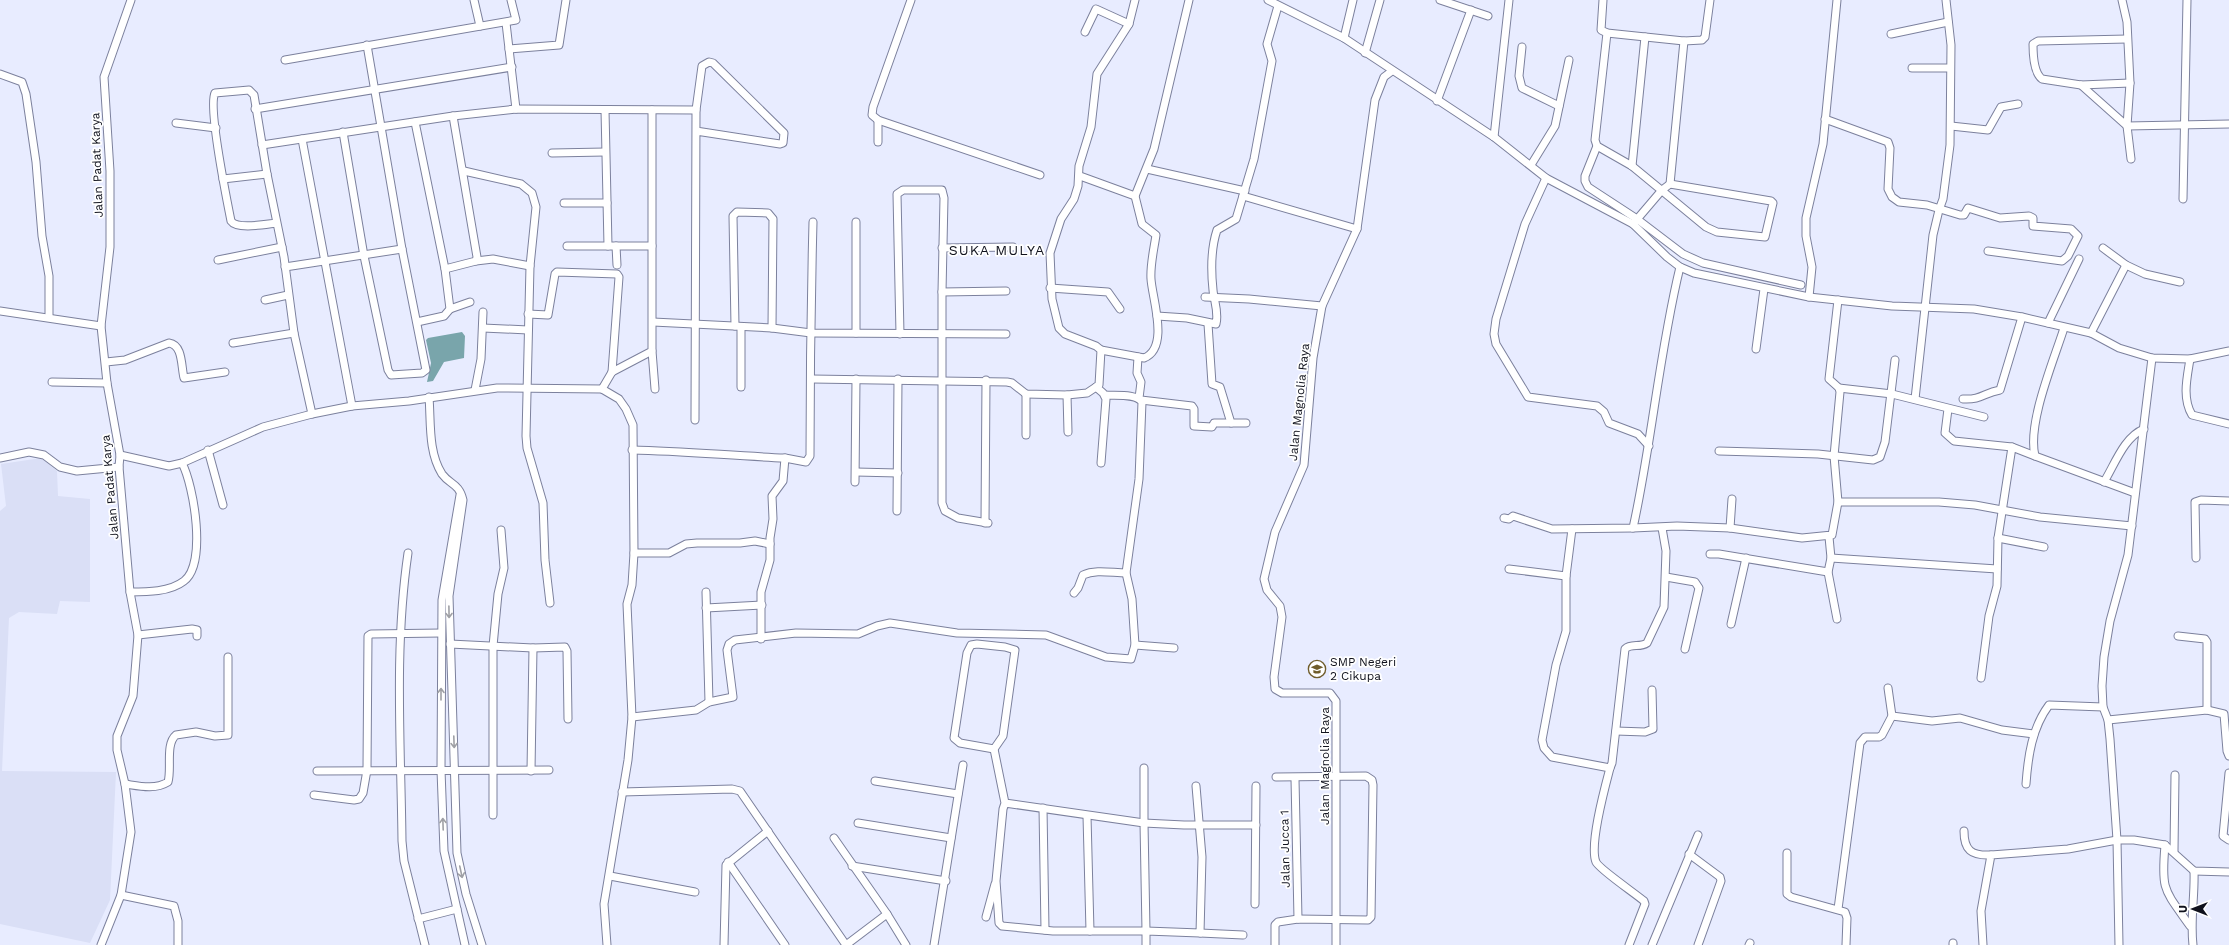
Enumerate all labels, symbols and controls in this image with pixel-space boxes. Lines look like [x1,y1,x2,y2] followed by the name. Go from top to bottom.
[88,112,106,218] street label: Jalan Padat Karya
[949,242,1045,258] district label: SUKA MULYA
[1286,342,1312,461] street label: Jalan Magnolia Raya
[98,434,122,540] street label: Jalan Padat Karya
[445,605,453,618] one-way arrow
[1330,655,1396,683] place label: SMP Negeri 2 Cikupa
[1307,659,1327,679] school or university icon: SMP Negeri 2 Cikupa
[437,688,445,701] one-way arrow
[1318,707,1332,825] street label: Jalan Magnolia Raya
[450,735,458,748] one-way arrow
[1277,810,1293,888] street label: Jalan Jucca 1
[440,818,447,831] one-way arrow
[458,865,466,878] one-way arrow
[2173,889,2213,929] north arrow
[2177,905,2190,913] text: U

